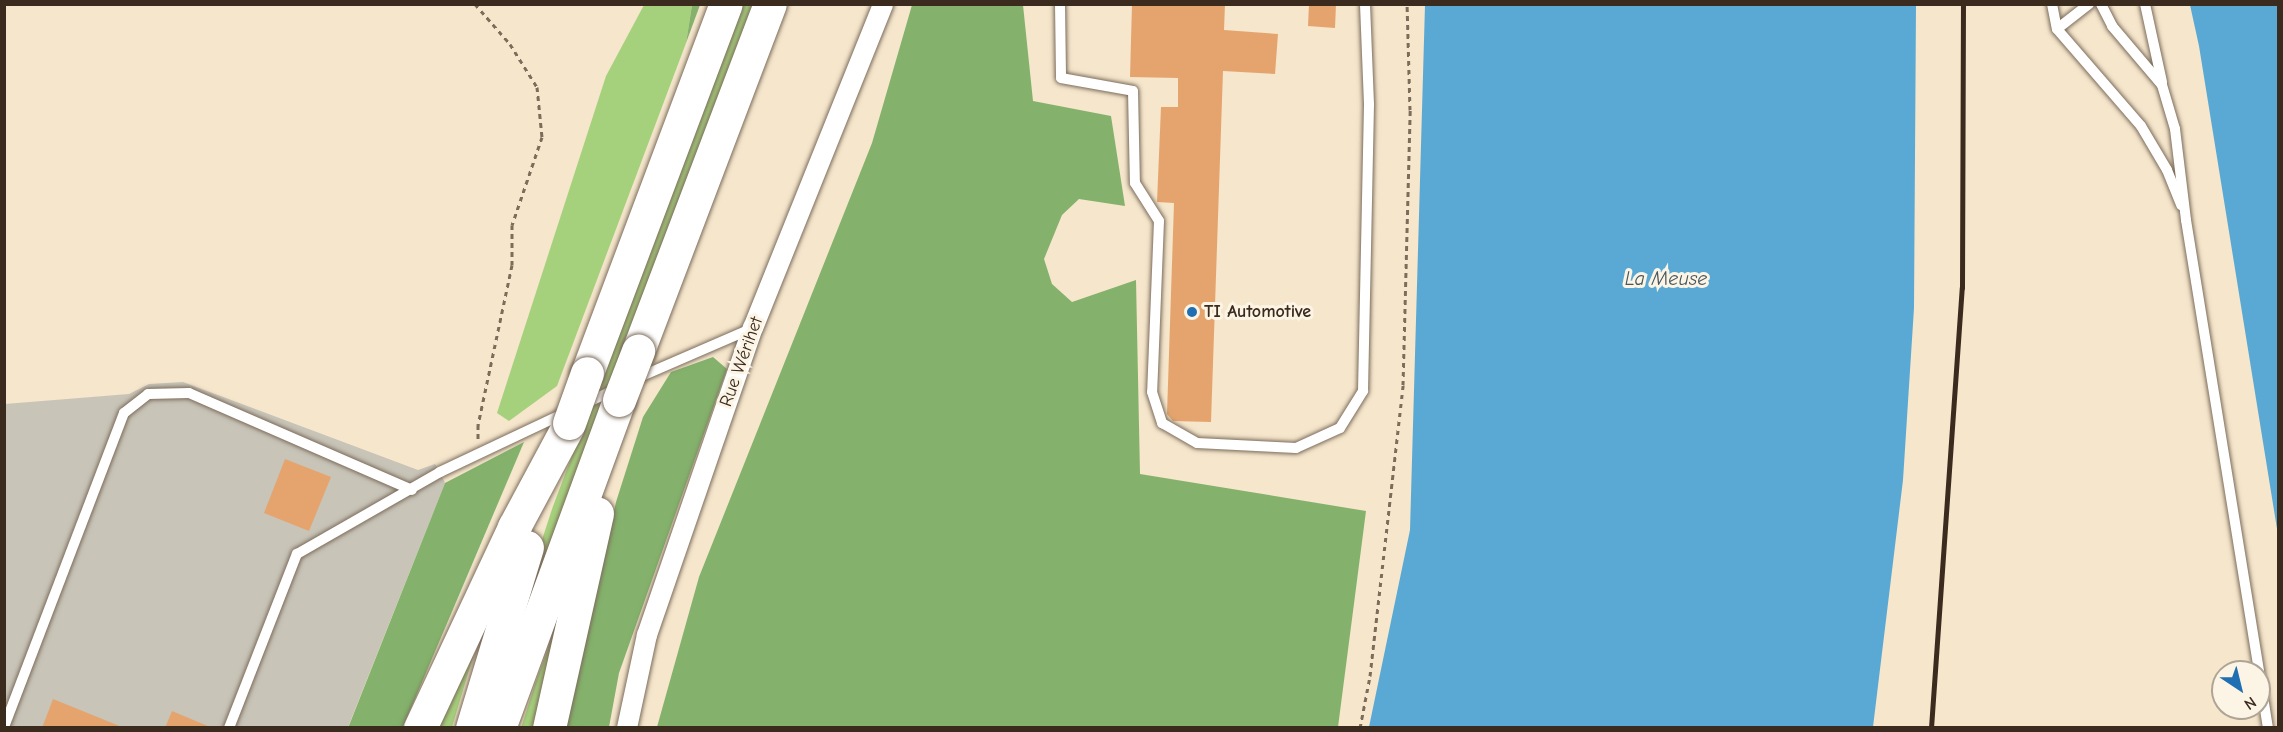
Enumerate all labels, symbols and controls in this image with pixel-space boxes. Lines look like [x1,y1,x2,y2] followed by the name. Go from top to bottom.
[1625,266,1707,290] water label: La Meuse
[1204,301,1311,323] place label: TI Automotive
[1185,305,1199,319] marker: TI Automotive
[716,314,768,410] street label: Rue Wérihet
[2211,660,2271,720] north arrow
[2241,693,2260,713] text: N

